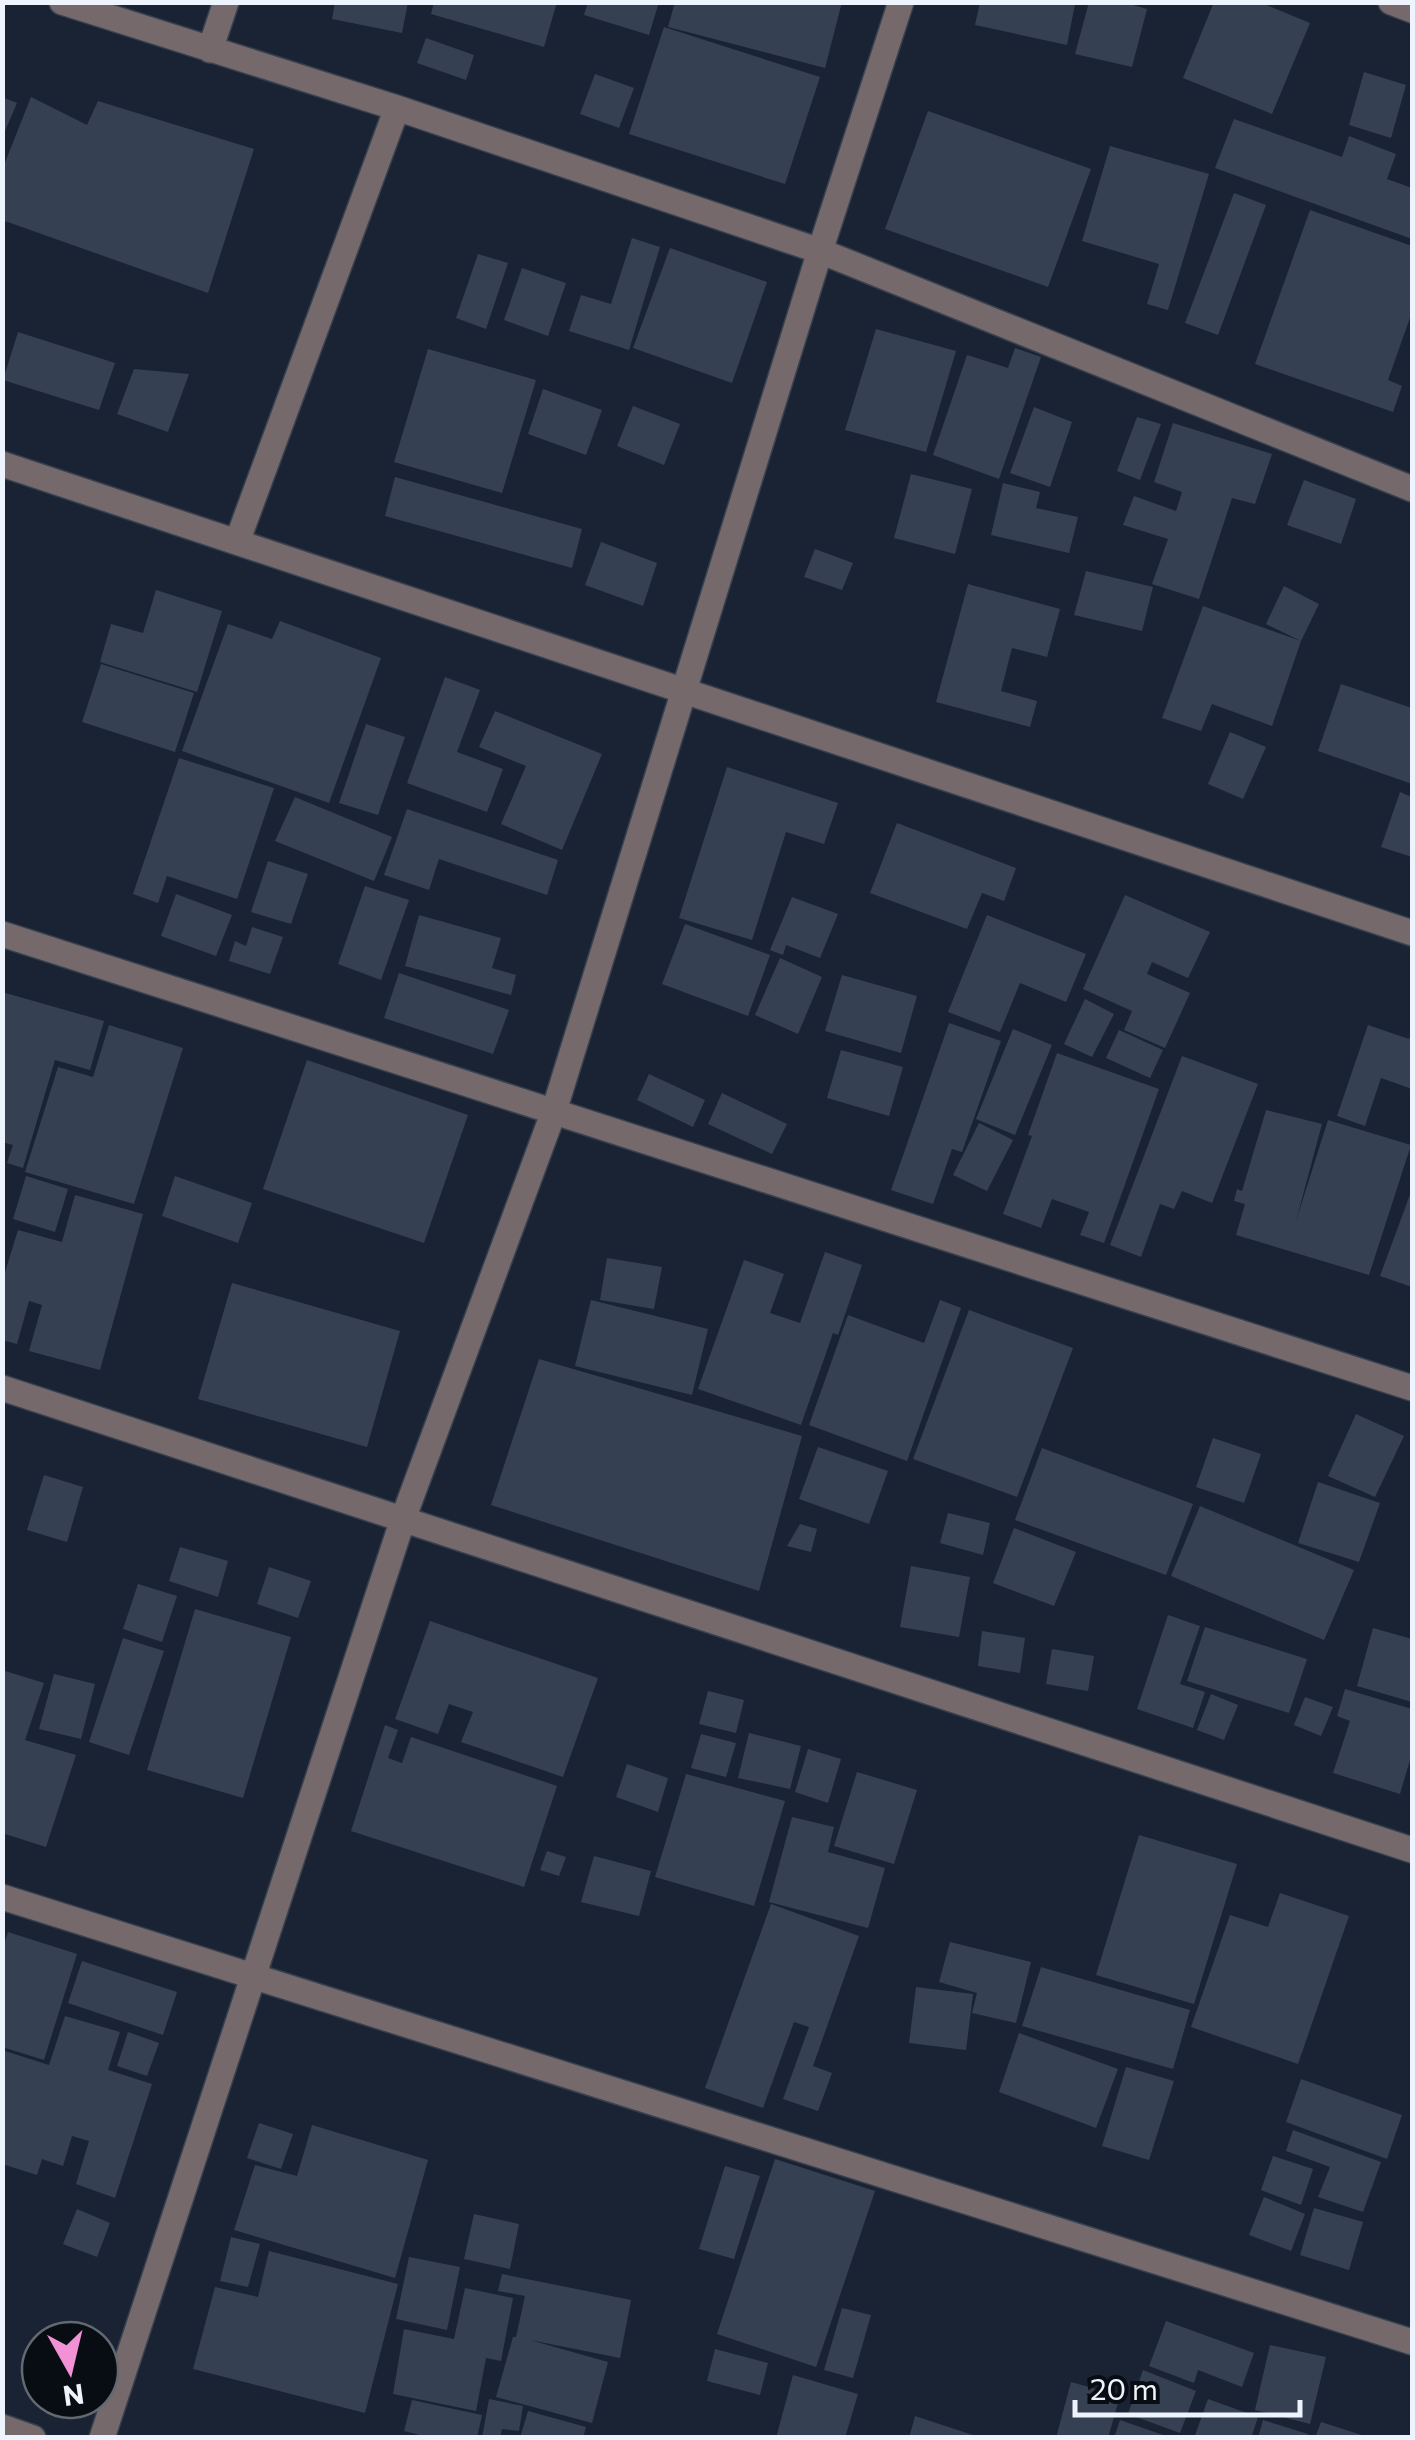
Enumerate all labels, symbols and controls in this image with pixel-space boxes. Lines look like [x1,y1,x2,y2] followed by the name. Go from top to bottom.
[20,2320,120,2420] north arrow
[1075,2355,1300,2417] scale bar
[1090,2369,1158,2406] text: 20 m
[61,2377,86,2414] text: N

